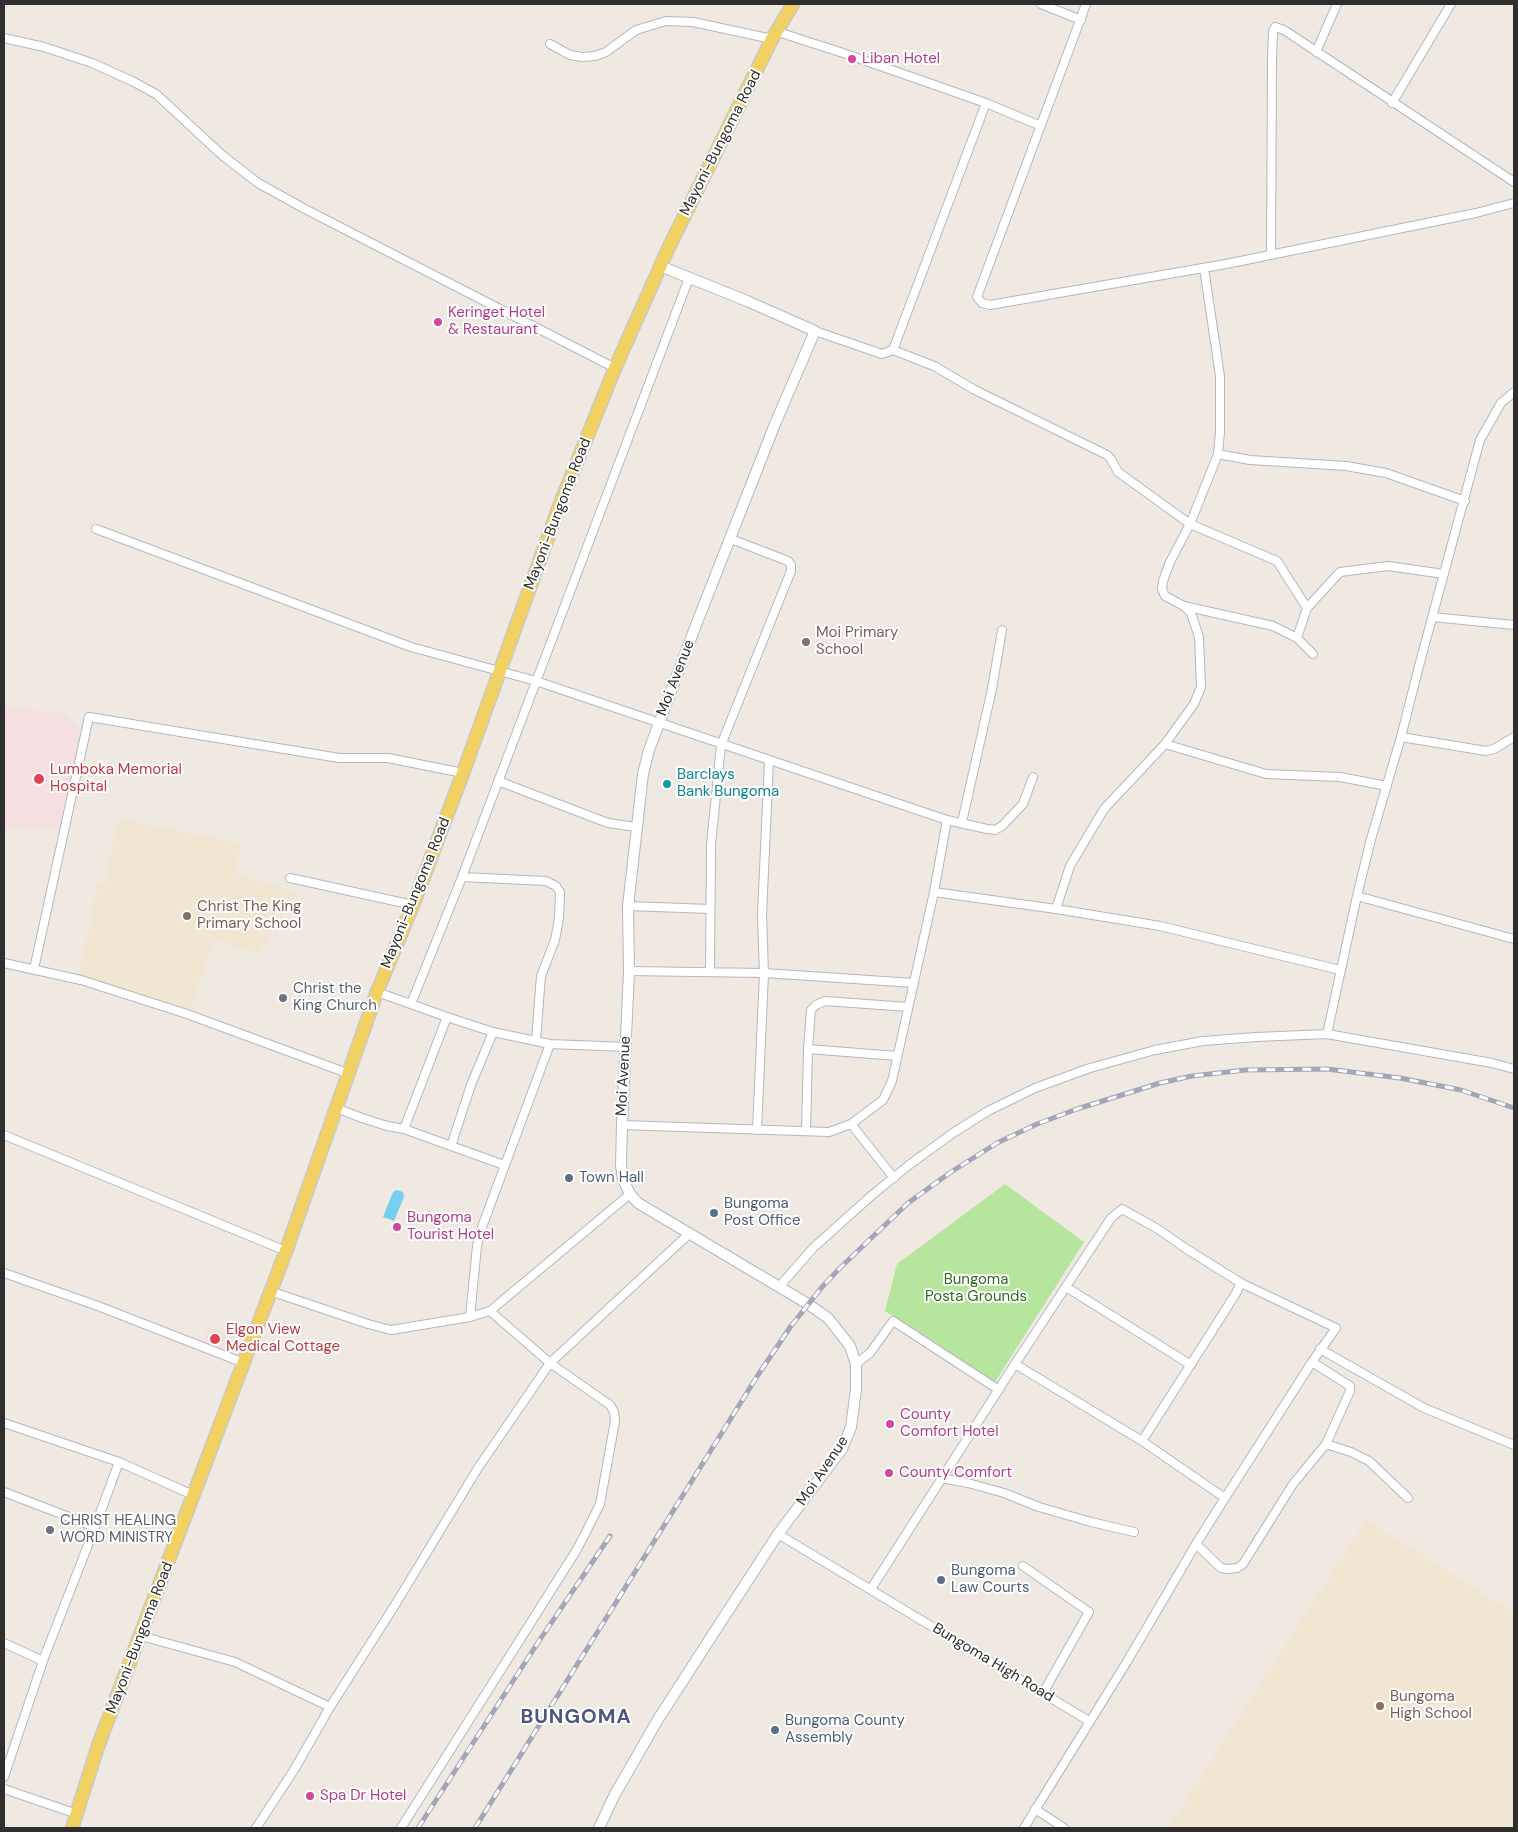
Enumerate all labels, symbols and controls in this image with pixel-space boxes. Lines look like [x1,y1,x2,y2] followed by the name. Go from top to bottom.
[862,50,940,68] place label: Liban Hotel
[846,53,858,65] marker: Liban Hotel
[676,67,766,219] street label: Mayoni-Bungoma Road
[448,304,545,339] place label: Keringet Hotel & Restaurant
[432,316,444,328] marker: Keringet Hotel & Restaurant
[521,436,595,592] street label: Mayoni-Bungoma Road
[816,624,898,659] place label: Moi Primary School
[800,636,812,648] marker: Moi Primary School
[653,637,699,719] street label: Moi Avenue
[50,761,182,796] place label: Lumboka Memorial Hospital
[677,766,779,801] place label: Barclays Bank Bungoma
[32,772,46,786] marker: Lumboka Memorial Hospital
[661,778,673,790] marker: Barclays Bank Bungoma
[377,815,455,971] street label: Mayoni-Bungoma Road
[197,898,301,933] place label: Christ The King Primary School
[181,910,193,922] marker: Christ The King Primary School
[293,980,377,1015] place label: Christ the King Church
[277,992,289,1004] marker: Christ the King Church
[613,1036,635,1116] street label: Moi Avenue
[579,1169,644,1187] place label: Town Hall
[563,1172,575,1184] marker: Town Hall
[724,1195,800,1230] place label: Bungoma Post Office
[708,1207,720,1219] marker: Bungoma Post Office
[407,1209,494,1244] place label: Bungoma Tourist Hotel
[391,1221,403,1233] marker: Bungoma Tourist Hotel
[925,1271,1027,1306] park label: Bungoma Posta Grounds
[226,1321,340,1356] place label: Elgon View Medical Cottage
[208,1332,222,1346] marker: Elgon View Medical Cottage
[900,1406,998,1441] place label: County Comfort Hotel
[884,1418,896,1430] marker: County Comfort Hotel
[793,1433,853,1509] street label: Moi Avenue
[899,1464,1012,1482] place label: County Comfort
[883,1467,895,1479] marker: County Comfort
[60,1512,176,1547] place label: CHRIST HEALING WORD MINISTRY
[44,1524,56,1536] marker: CHRIST HEALING WORD MINISTRY
[103,1560,177,1716] street label: Mayoni-Bungoma Road
[951,1562,1030,1597] place label: Bungoma Law Courts
[935,1574,947,1586] marker: Bungoma Law Courts
[929,1620,1057,1706] street label: Bungoma High Road
[1390,1688,1472,1723] place label: Bungoma High School
[1374,1700,1386,1712] marker: Bungoma High School
[520,1706,632,1730] district label: BUNGOMA
[785,1712,905,1747] place label: Bungoma County Assembly
[769,1724,781,1736] marker: Bungoma County Assembly
[320,1787,406,1805] place label: Spa Dr Hotel
[304,1790,316,1802] marker: Spa Dr Hotel

